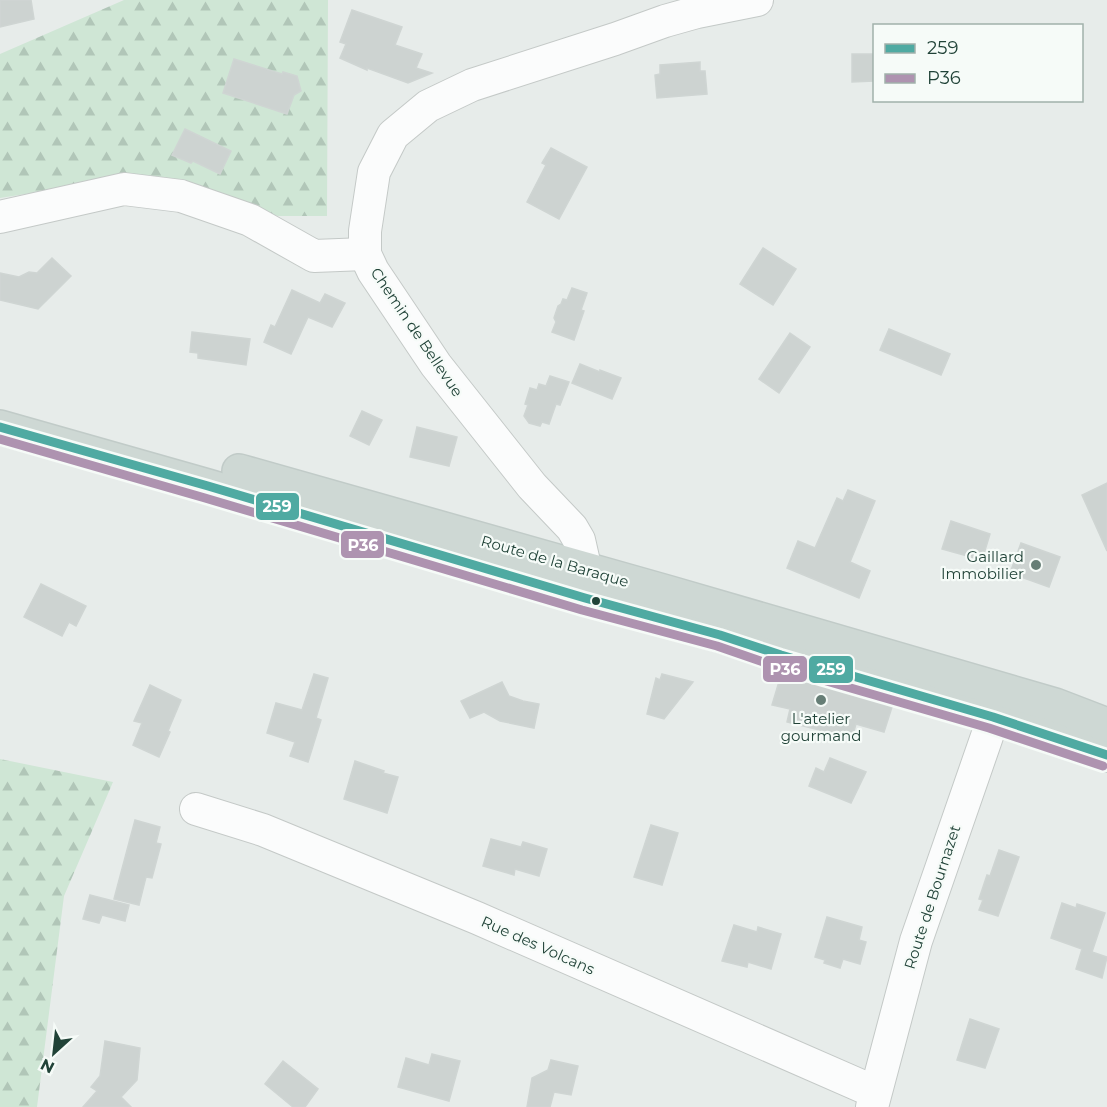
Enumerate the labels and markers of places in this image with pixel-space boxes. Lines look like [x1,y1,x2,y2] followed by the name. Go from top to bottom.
[941,547,1024,583] place label: Gaillard Immobilier
[1029,558,1043,572] marker: Gaillard Immobilier
[590,595,602,607] unlabelled marker
[814,693,828,707] marker: L'atelier gourmand
[781,709,861,745] place label: L'atelier gourmand

